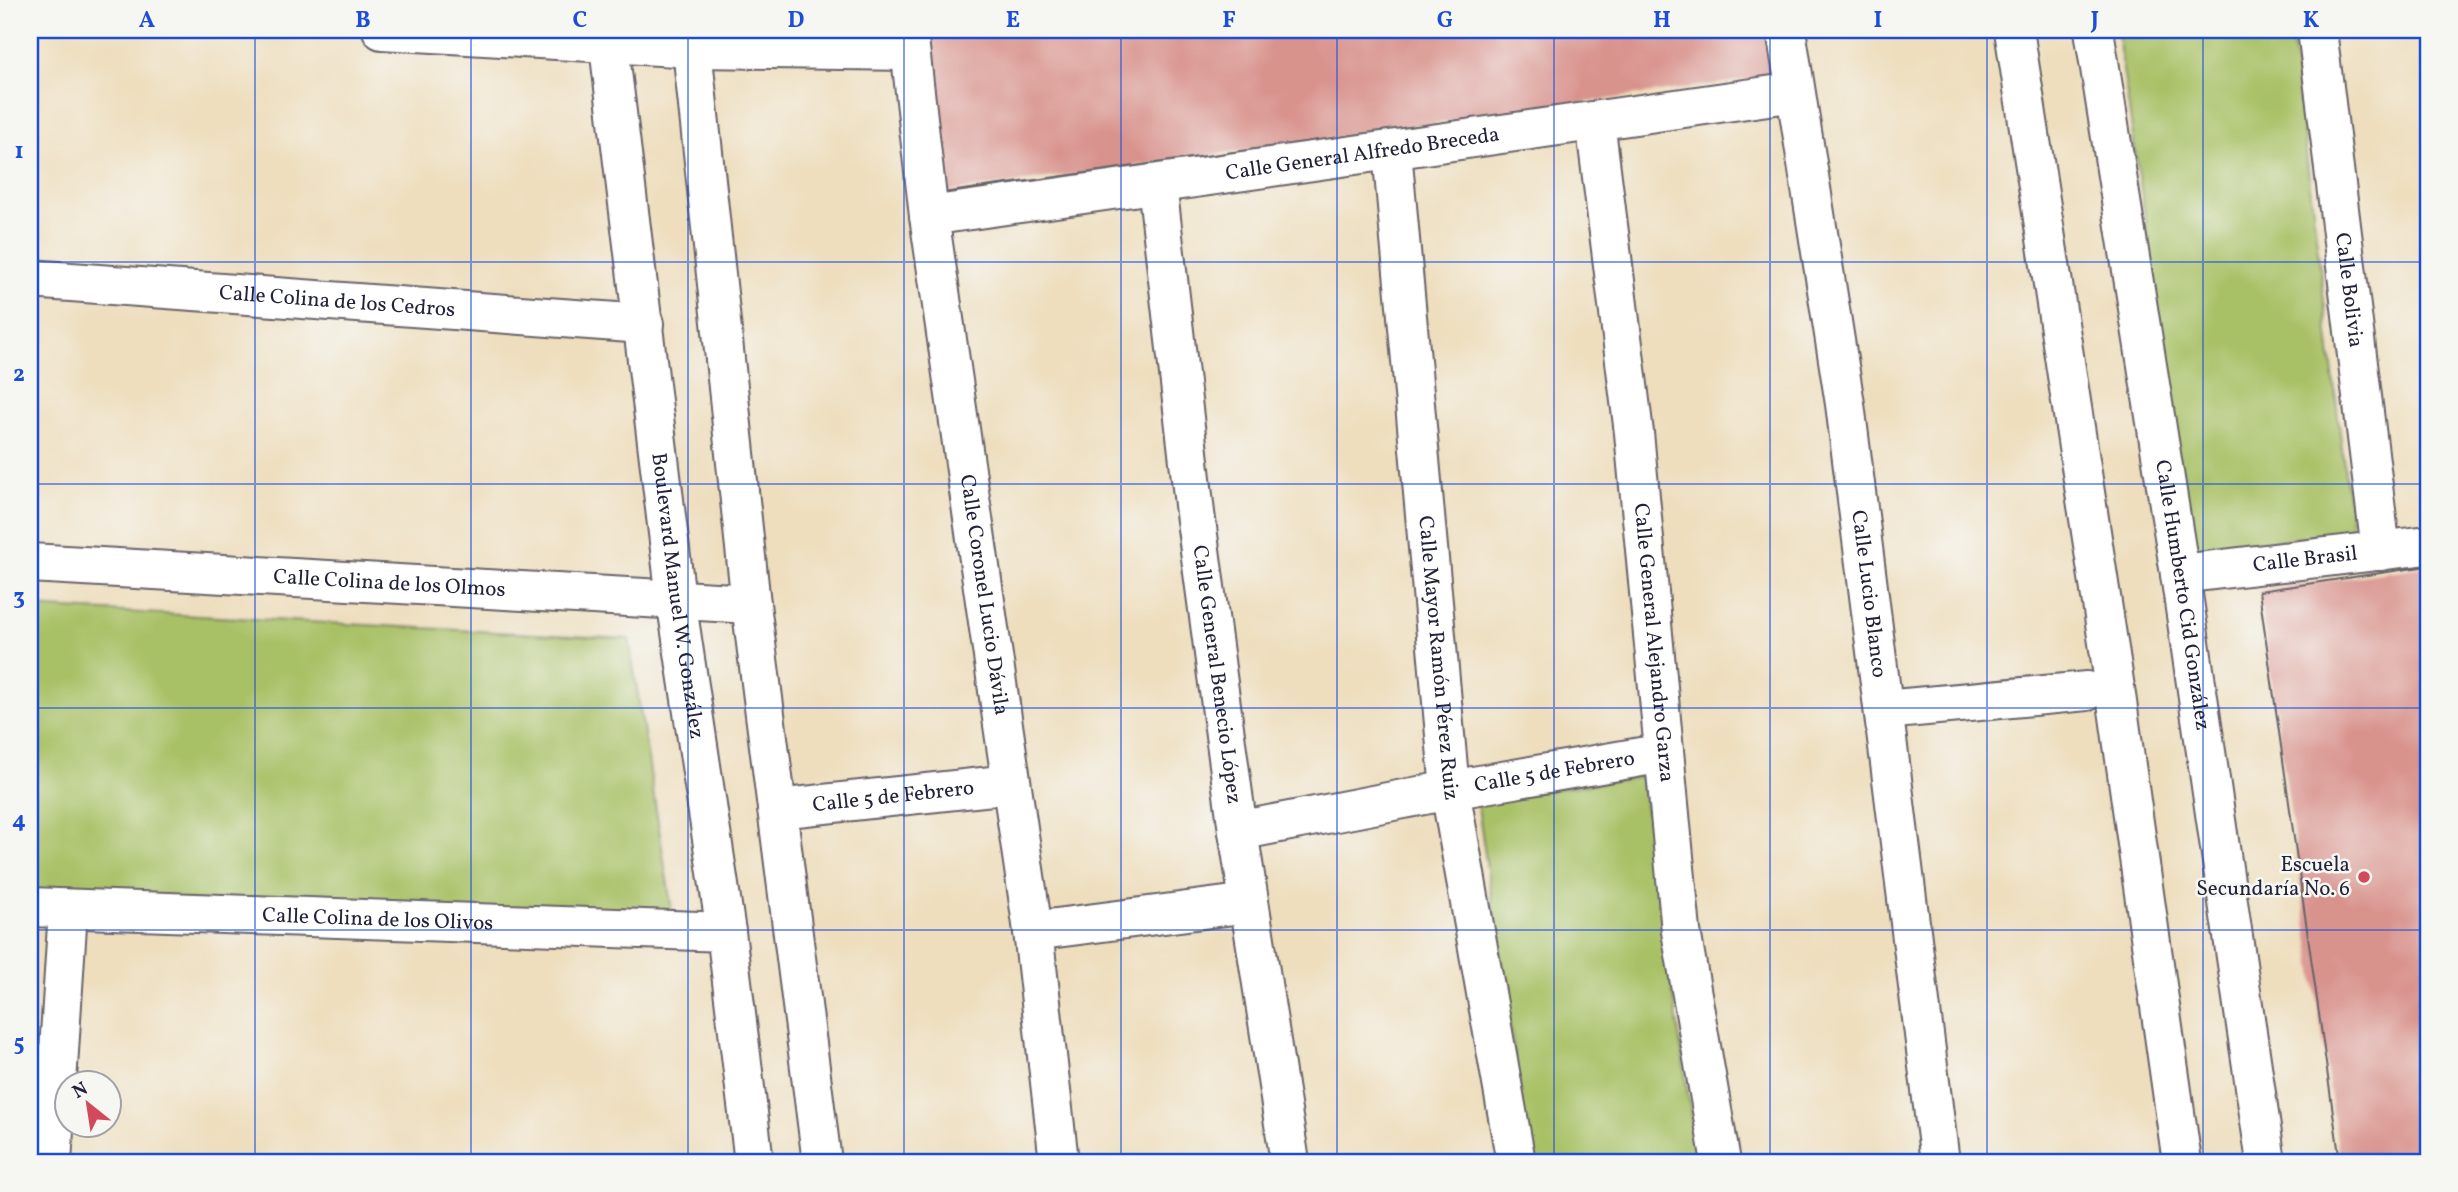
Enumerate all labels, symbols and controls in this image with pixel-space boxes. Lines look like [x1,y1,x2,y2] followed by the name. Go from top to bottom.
[139,5,155,37] text: A
[355,5,371,37] text: B
[573,5,587,37] text: C
[788,5,805,37] text: D
[1006,5,1020,37] text: E
[1222,5,1236,37] text: F
[1437,5,1453,37] text: G
[1653,5,1671,37] text: H
[1874,5,1882,37] text: I
[2090,5,2099,37] text: J
[2303,5,2320,37] text: K
[1224,120,1501,188] street label: Calle General Alfredo Breceda
[14,136,24,168] text: 1
[2328,231,2370,349] street label: Calle Bolivia
[218,278,456,325] street label: Calle Colina de los Cedros
[13,359,25,391] text: 2
[644,451,711,741] street label: Boulevard Manuel W. González
[2148,458,2217,732] street label: Calle Humberto Cid González
[952,473,1016,717] street label: Calle Coronel Lucio Dávila
[1626,502,1681,784] street label: Calle General Alejandro Garza
[1844,508,1894,679] street label: Calle Lucio Blanco
[1411,514,1466,802] street label: Calle Mayor Ramón Pérez Ruiz
[2251,539,2359,580] street label: Calle Brasil
[1185,543,1249,805] street label: Calle General Benecio López
[273,562,506,605] street label: Calle Colina de los Olmos
[13,582,25,614] text: 3
[1472,744,1637,800] street label: Calle 5 de Febrero
[811,774,976,820] street label: Calle 5 de Febrero
[12,805,26,837] text: 4
[2196,851,2350,904] place label: Escuela Secundaría No. 6
[2356,869,2372,885] marker: Escuela Secundaría No. 6
[262,901,494,938] street label: Calle Colina de los Olivos
[13,1028,25,1060] text: 5
[52,1070,122,1140] north arrow
[68,1076,93,1106] text: N

